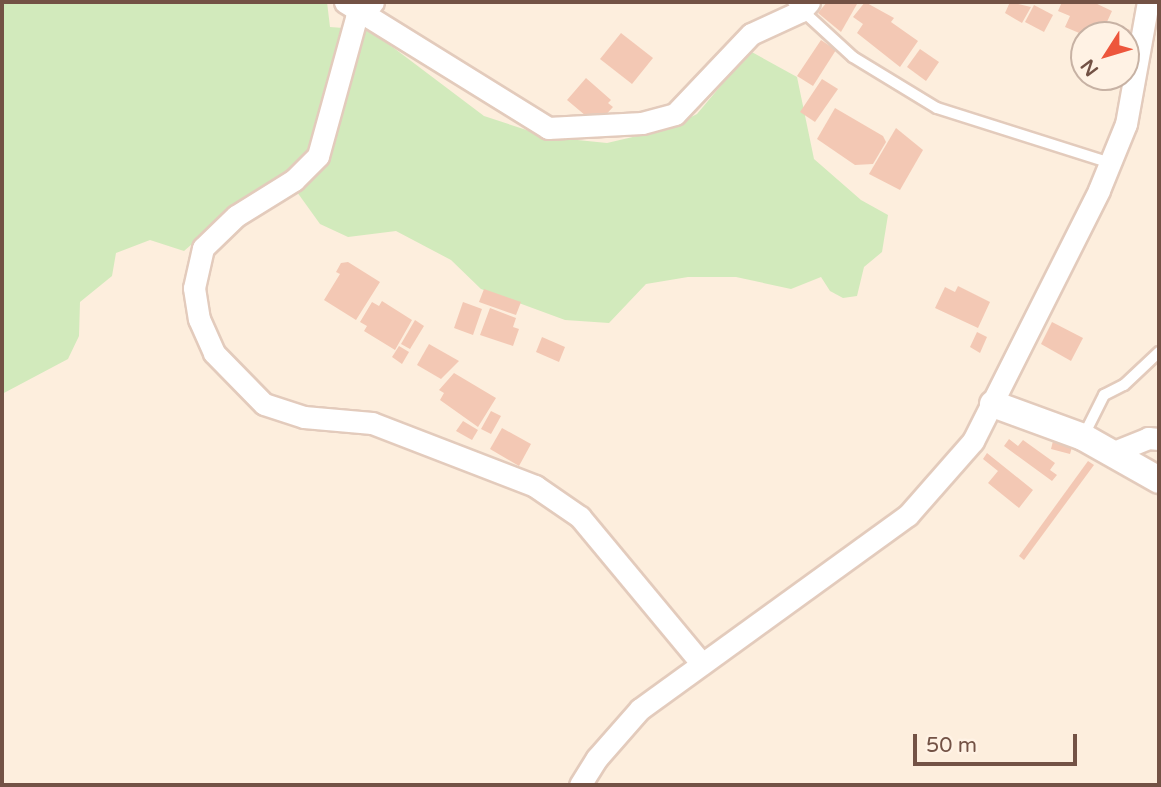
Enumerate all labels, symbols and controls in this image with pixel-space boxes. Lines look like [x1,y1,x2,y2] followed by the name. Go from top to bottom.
[1070,21,1140,91] north arrow
[1076,55,1103,80] text: N
[916,720,1080,764] scale bar
[926,733,977,758] text: 50 m

